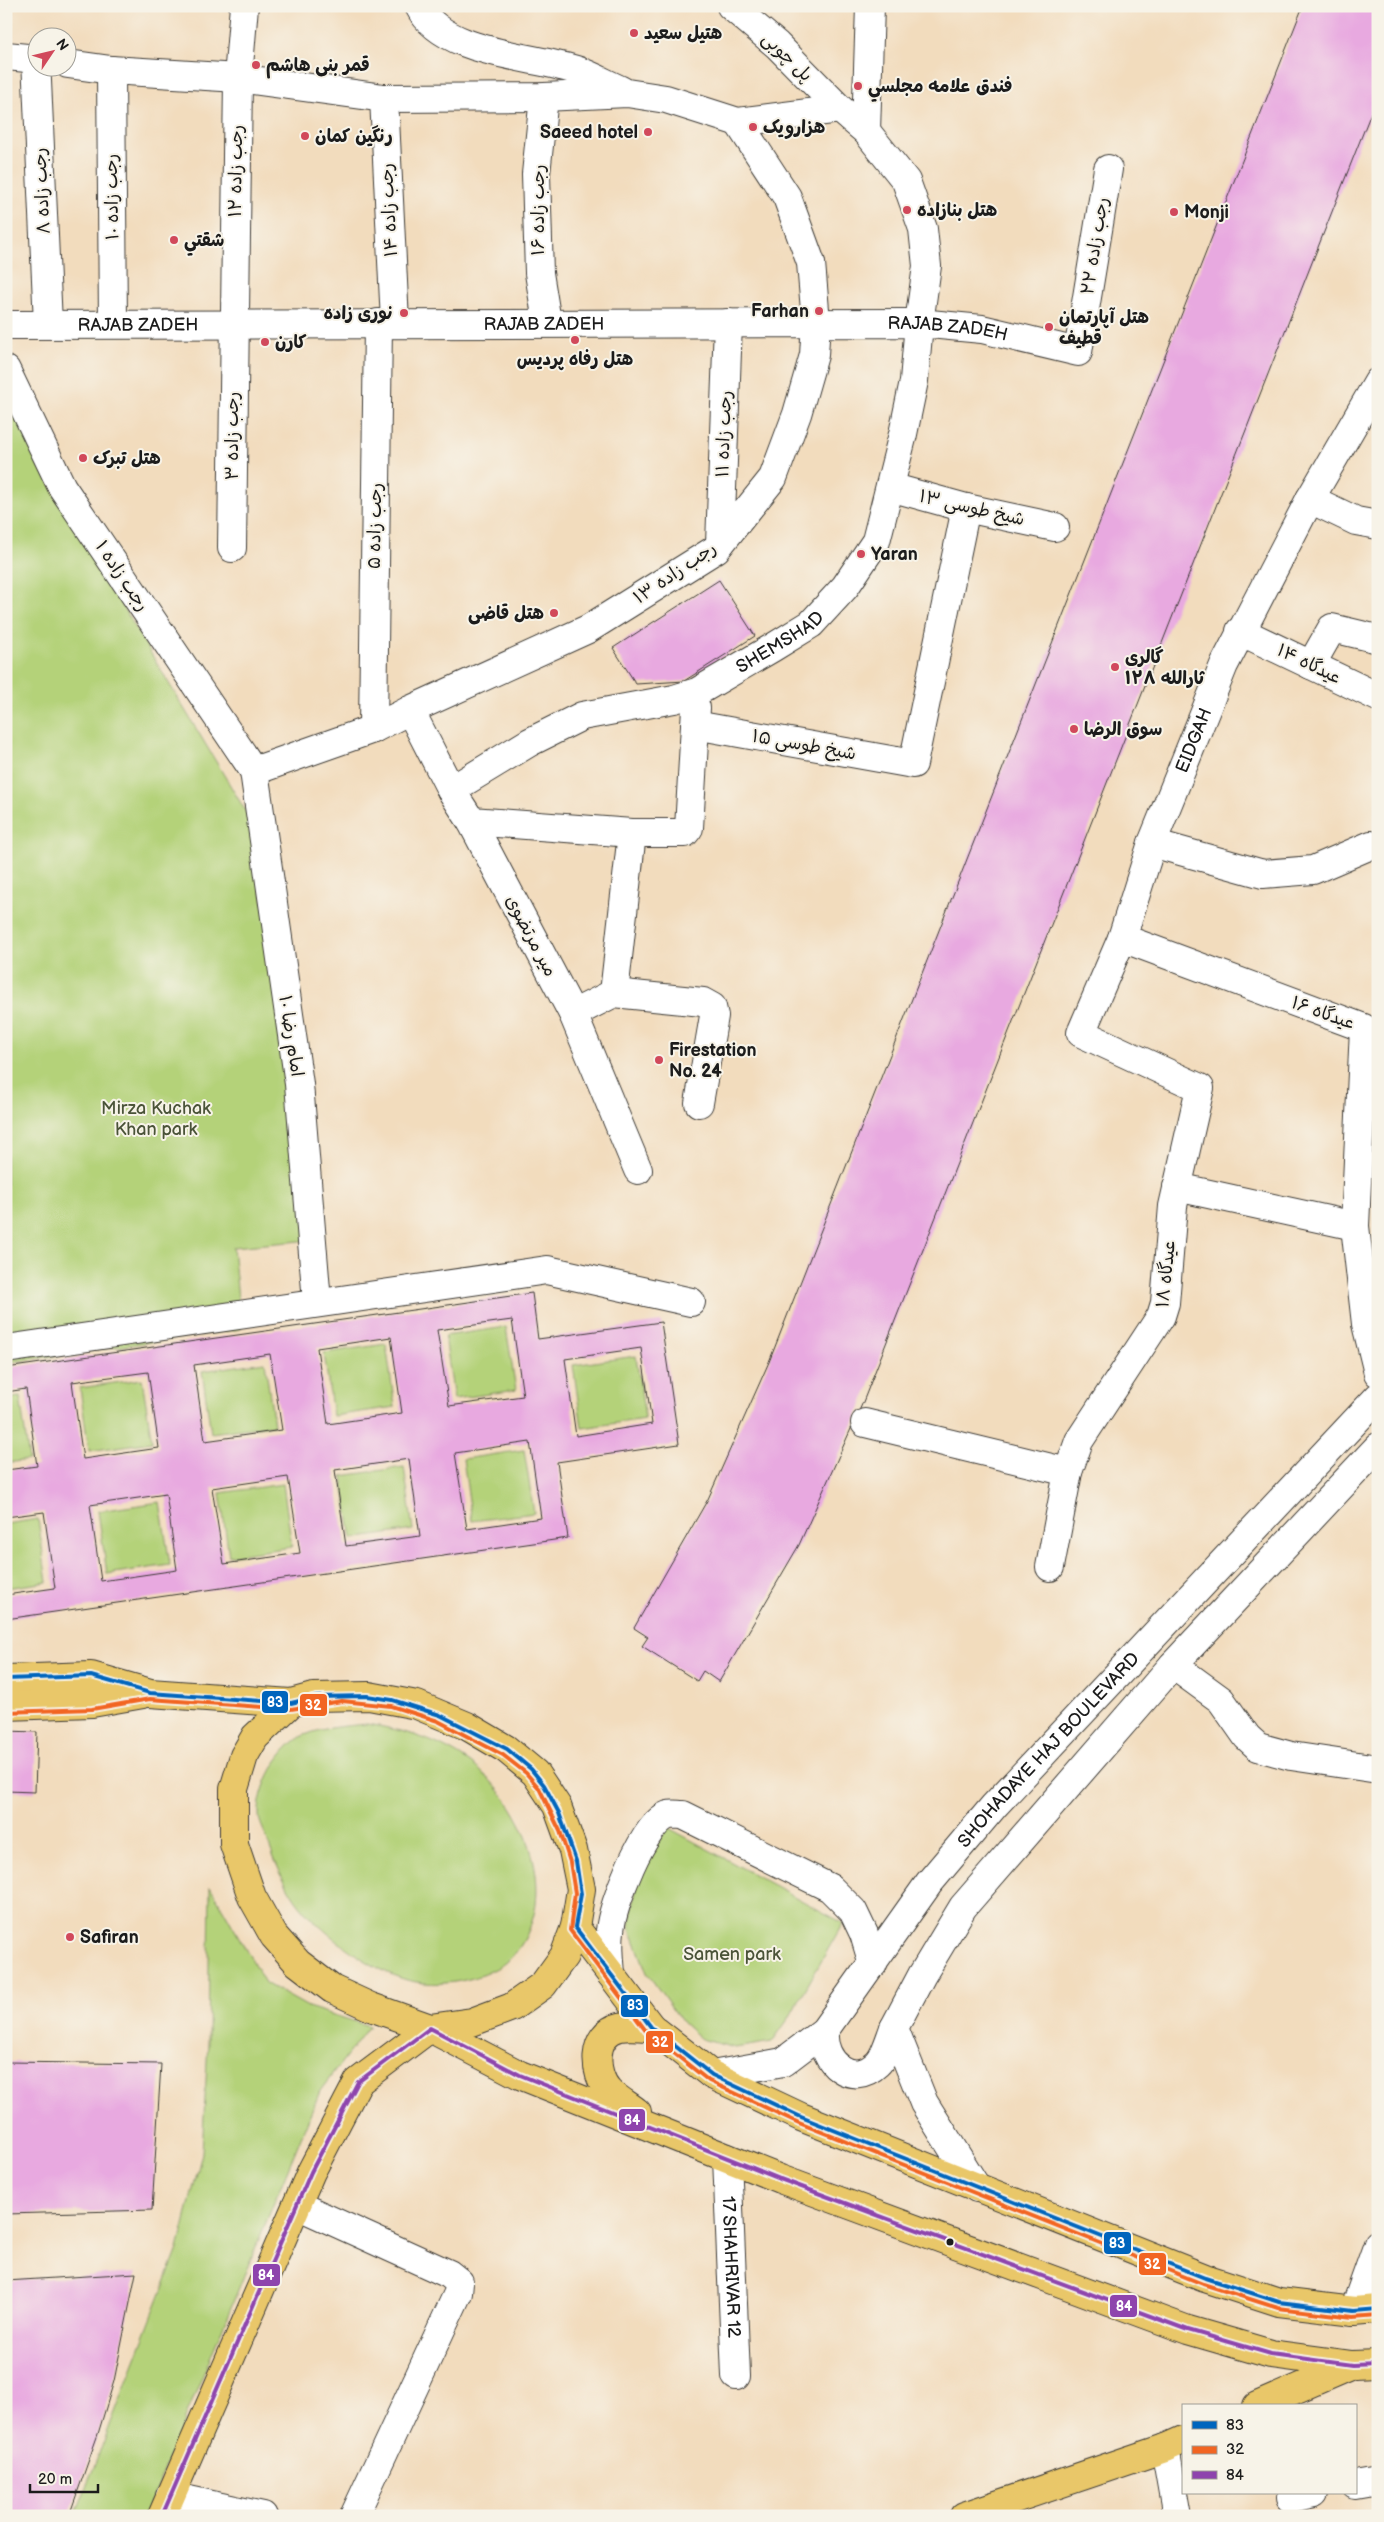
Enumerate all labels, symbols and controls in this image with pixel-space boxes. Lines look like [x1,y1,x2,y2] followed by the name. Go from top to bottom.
[644,23,723,44] place label: هتیل سعید
[628,27,640,39] marker: هتیل سعید
[28,28,78,78] north arrow
[757,28,817,87] street label: پل چوبی
[52,36,72,54] text: N
[266,55,370,79] place label: قمر بنی هاشم
[250,59,262,71] marker: قمر بنی هاشم
[868,76,1012,102] place label: فندق علامه مجلسي
[852,80,864,92] marker: فندق علامه مجلسي
[763,117,825,139] place label: هزارویک
[747,121,759,133] marker: هزارویک
[540,122,638,143] place label: Saeed hotel
[225,125,247,217] street label: رجب زاده ۱۲
[315,125,393,147] place label: رنگین کمان
[642,126,654,138] marker: Saeed hotel
[299,130,311,142] marker: رنگین کمان
[29,147,55,235] street label: رجب زاده ۸
[101,154,123,240] street label: رجب زاده ۱۰
[376,163,402,257] street label: رجب زاده ۱۴
[528,164,549,256] street label: رجب زاده ۱۶
[1077,196,1113,296] street label: رجب زاده ۲۲
[917,200,997,221] place label: هتل بنازاده
[1184,202,1229,223] place label: Monji
[901,204,913,216] marker: هتل بنازاده
[1168,206,1180,218] marker: Monji
[184,230,224,256] place label: شقتي
[168,234,180,246] marker: شقتي
[751,301,809,322] place label: Farhan
[323,303,394,324] place label: نورى زاده
[813,305,825,317] marker: Farhan
[398,307,410,319] marker: نورى زاده
[1059,307,1149,349] place label: هتل آپارتمان قطیف
[888,312,1010,345] street label: RAJAB ZADEH
[484,313,604,334] street label: RAJAB ZADEH
[78,314,198,335] street label: RAJAB ZADEH
[1043,321,1055,333] marker: هتل آپارتمان قطیف
[275,332,306,353] place label: کارن
[569,334,581,346] marker: هتل رفاه پردیس
[259,336,271,348] marker: کارن
[517,349,633,371] place label: هتل رفاه پردیس
[712,390,736,478] street label: رجب زاده ۱۱
[222,392,243,480] street label: رجب زاده ۳
[93,448,161,469] place label: هتل تبرک
[77,452,89,464] marker: هتل تبرک
[364,483,386,569] street label: رجب زاده ۵
[917,486,1027,531] street label: شیخ طوسی ۱۳
[91,537,153,615] street label: رجب زاده ۱
[630,538,720,608] street label: رجب زاده ۱۳
[871,544,918,565] place label: Yaran
[855,548,867,560] marker: Yaran
[468,603,544,625] place label: هتل قاضی
[548,607,560,619] marker: هتل قاضی
[732,607,828,677] street label: SHEMSHAD
[1274,640,1344,688] street label: عیدگاه ۱۴
[1125,646,1206,689] place label: گالری ثارالله ۱۲۸
[1109,661,1121,673] marker: گالری ثارالله ۱۲۸
[1171,705,1216,776] street label: EIDGAH
[1084,719,1162,740] place label: سوق الرضا
[1068,723,1080,735] marker: سوق الرضا
[750,726,858,765] street label: ۱۵ شیخ طوسی
[501,892,561,980] street label: میر مرتضوی
[1288,992,1358,1034] street label: عیدگاه ۱۶
[271,994,308,1079] street label: امام رضا ۱۰
[669,1040,756,1082] place label: Firestation No. 24
[653,1054,665,1066] marker: Firestation No. 24
[101,1098,211,1140] park label: Mirza Kuchak Khan park
[1152,1239,1180,1309] street label: عیدگاه ۱۸
[953,1648,1143,1852] street label: SHOHADAYE HAJ BOULEVARD
[261,1690,289,1714] line badge: 83
[299,1693,328,1717] line badge: 32
[267,1694,283,1711] text: 83
[305,1697,322,1714] text: 32
[80,1927,139,1948] place label: Safiran
[64,1931,76,1943] marker: Safiran
[683,1944,781,1965] park label: Samen park
[620,1994,649,2018] line badge: 83
[627,1997,643,2014] text: 83
[645,2030,674,2054] line badge: 32
[652,2034,669,2051] text: 32
[618,2108,646,2132] line badge: 84
[624,2112,641,2129] text: 84
[718,2196,745,2339] street label: 17 SHAHRIVAR 12
[1103,2231,1132,2255] line badge: 83
[1109,2235,1125,2252] text: 83
[945,2237,955,2247] unlabelled marker
[1138,2252,1167,2276] line badge: 32
[1144,2256,1161,2273] text: 32
[252,2263,281,2287] line badge: 84
[258,2267,275,2284] text: 84
[1109,2294,1138,2318] line badge: 84
[1116,2298,1133,2315] text: 84
[1182,2404,1356,2494] legend
[1226,2416,1244,2435] text: 83
[1226,2440,1244,2459] text: 32
[30,2462,98,2494] scale bar
[1226,2466,1244,2485] text: 84
[38,2470,72,2489] text: 20 m

